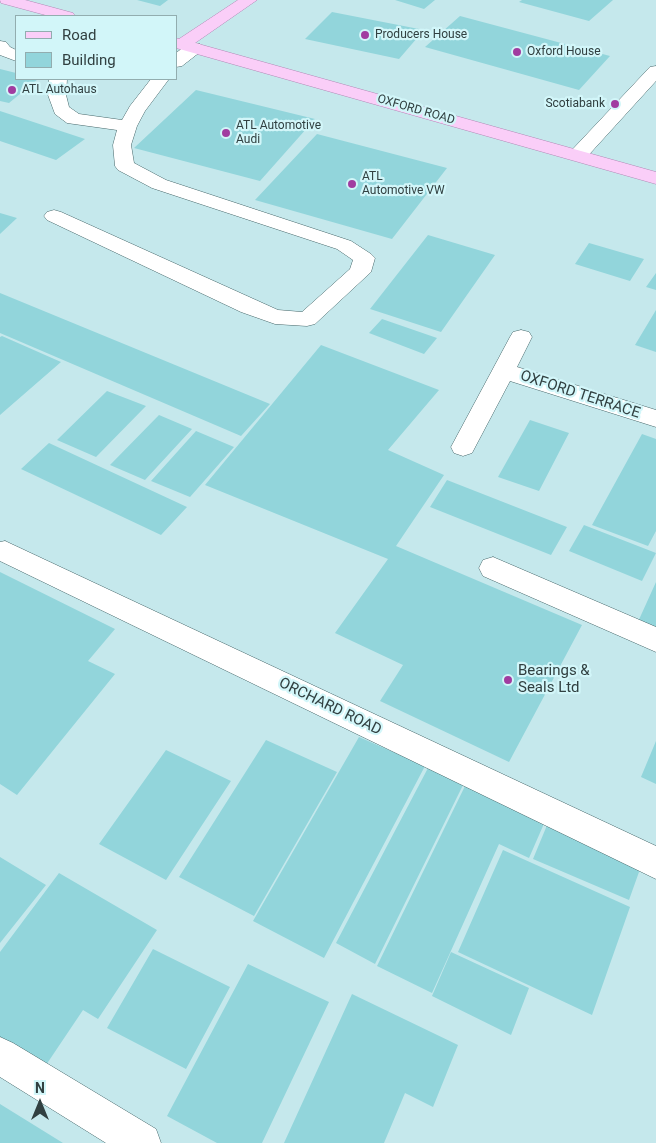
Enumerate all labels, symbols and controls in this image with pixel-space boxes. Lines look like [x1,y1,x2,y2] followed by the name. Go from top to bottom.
[15,15,178,80] legend
[62,26,96,44] text: Road
[375,28,467,42] place label: Producers House
[359,29,371,41] marker: Producers House
[527,45,600,59] place label: Oxford House
[511,46,523,58] marker: Oxford House
[62,51,116,69] text: Building
[22,83,97,97] place label: ATL Autohaus
[6,84,18,96] marker: ATL Autohaus
[376,92,456,128] street label: OXFORD ROAD
[545,97,605,111] place label: Scotiabank
[609,98,621,110] marker: Scotiabank
[236,119,321,147] place label: ATL Automotive Audi
[220,127,232,139] marker: ATL Automotive Audi
[362,170,445,198] place label: ATL Automotive VW
[346,178,358,190] marker: ATL Automotive VW
[518,367,642,423] street label: OXFORD TERRACE
[518,662,590,697] place label: Bearings & Seals Ltd
[276,674,384,740] street label: ORCHARD ROAD
[502,674,514,686] marker: Bearings & Seals Ltd
[15,1078,65,1128] north arrow
[35,1080,45,1096] text: N

